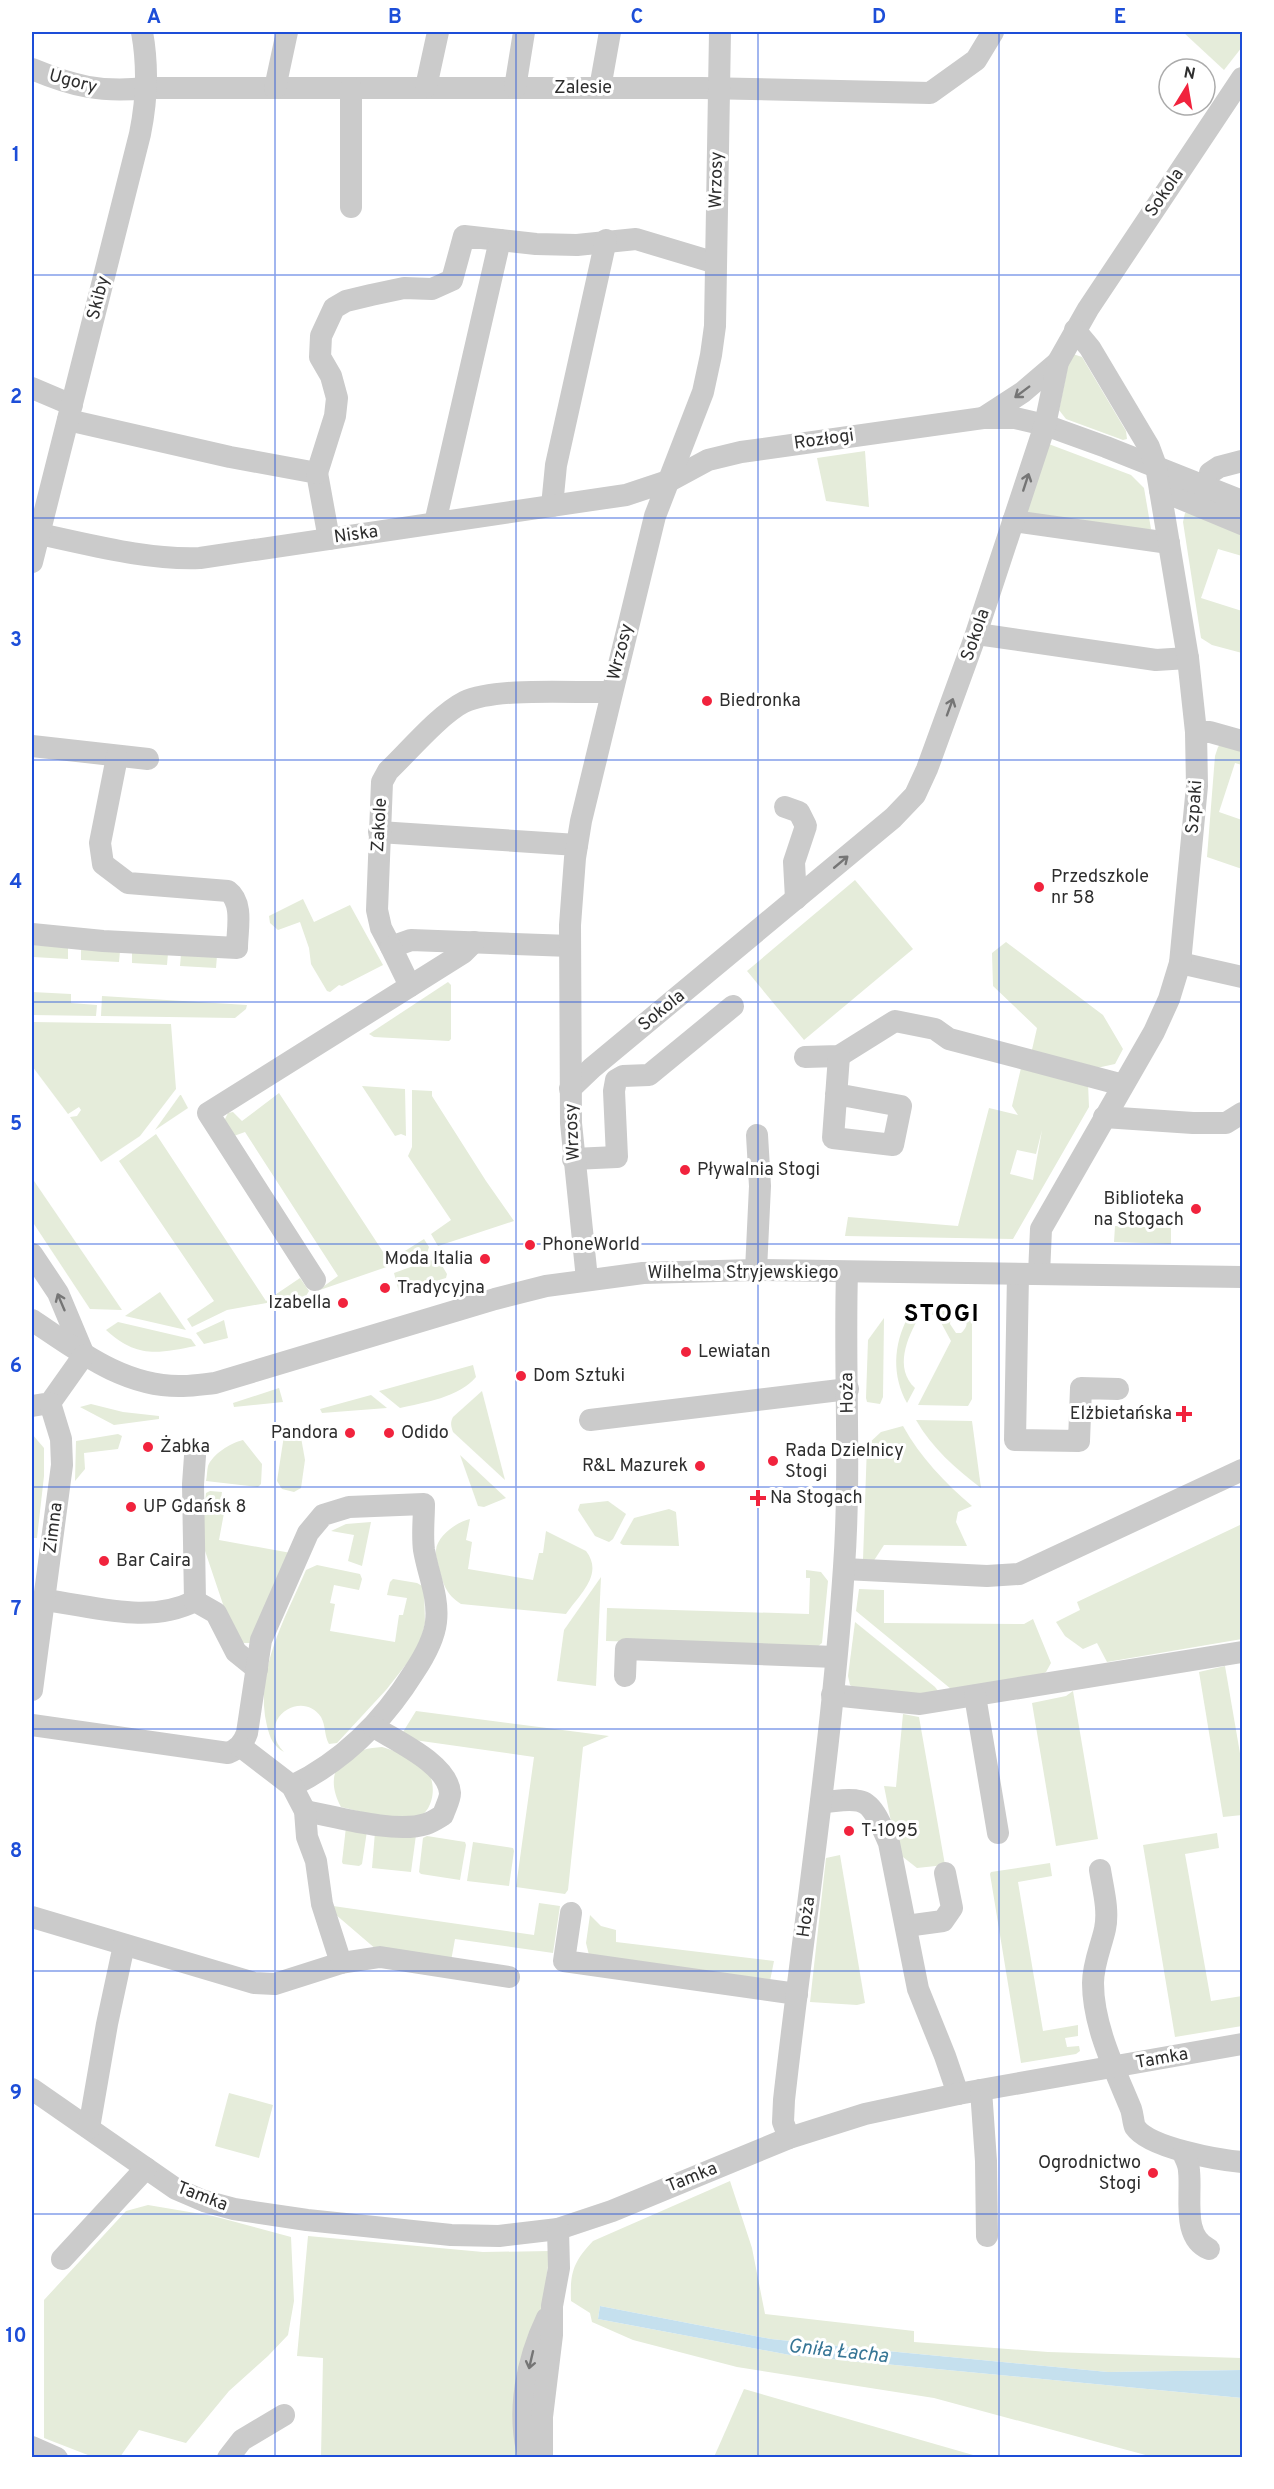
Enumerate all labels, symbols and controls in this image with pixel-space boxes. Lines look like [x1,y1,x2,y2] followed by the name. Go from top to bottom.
[147,5,161,31] text: A
[388,5,402,31] text: B
[631,5,643,31] text: C
[872,5,886,31] text: D
[1114,5,1126,31] text: E
[1157,57,1217,117] north arrow
[1182,63,1197,85] text: N
[46,65,100,99] street label: Ugory
[554,77,612,100] street label: Zalesie
[12,143,20,169] text: 1
[705,151,729,209] street label: Wrzosy
[1140,164,1190,222] street label: Sokola
[82,274,116,322] street label: Skiby
[10,385,22,411] text: 2
[1014,385,1030,398] one-way arrow
[793,424,855,456] street label: Rozłogi
[1021,473,1032,492] one-way arrow
[332,521,380,549] street label: Niska
[956,606,996,664] street label: Sokola
[603,621,639,683] street label: Wrzosy
[10,628,22,654] text: 3
[719,690,801,713] place label: Biedronka
[700,694,714,708] marker: Biedronka
[945,698,956,717] one-way arrow
[1182,779,1208,835] street label: Szpaki
[367,797,393,853] street label: Zakole
[833,855,849,868] one-way arrow
[1051,866,1149,910] place label: Przedszkole nr 58
[10,870,22,896] text: 4
[1032,880,1046,894] marker: Przedszkole nr 58
[634,985,690,1037] street label: Sokola
[560,1103,586,1161] street label: Wrzosy
[10,1112,22,1138] text: 5
[697,1159,820,1182] place label: Pływalnia Stogi
[678,1163,692,1177] marker: Pływalnia Stogi
[1093,1188,1184,1232] place label: Biblioteka na Stogach
[1189,1202,1203,1216] marker: Biblioteka na Stogach
[542,1234,640,1257] place label: PhoneWorld
[523,1238,537,1252] marker: PhoneWorld
[384,1248,473,1271] place label: Moda Italia
[478,1252,492,1266] marker: Moda Italia
[647,1262,839,1285] street label: Wilhelma Stryjewskiego
[397,1277,485,1300] place label: Tradycyjna
[378,1281,392,1295] marker: Tradycyjna
[268,1292,331,1315] place label: Izabella
[55,1294,66,1312] one-way arrow
[336,1296,350,1310] marker: Izabella
[904,1300,980,1330] district label: STOGI
[698,1341,771,1364] place label: Lewiatan
[679,1345,693,1359] marker: Lewiatan
[10,1354,22,1380] text: 6
[533,1365,625,1388] place label: Dom Sztuki
[514,1369,528,1383] marker: Dom Sztuki
[836,1372,860,1414] street label: Hoża
[1070,1403,1172,1426] place label: Elżbietańska
[1177,1407,1191,1421] marker: Elżbietańska
[271,1422,338,1445] place label: Pandora
[401,1422,449,1445] place label: Odido
[343,1426,357,1440] marker: Pandora
[382,1426,396,1440] marker: Odido
[160,1434,210,1459] place label: Żabka
[141,1440,155,1454] marker: Żabka
[785,1440,904,1484] place label: Rada Dzielnicy Stogi
[766,1454,780,1468] marker: Rada Dzielnicy Stogi
[582,1455,688,1478] place label: R&L Mazurek
[693,1459,707,1473] marker: R&L Mazurek
[770,1487,863,1510] place label: Na Stogach
[751,1491,765,1505] marker: Na Stogach
[143,1496,247,1519] place label: UP Gdańsk 8
[124,1500,138,1514] marker: UP Gdańsk 8
[39,1501,69,1555] street label: Zimna
[116,1550,191,1573] place label: Bar Caira
[97,1554,111,1568] marker: Bar Caira
[11,1597,21,1623] text: 7
[861,1820,918,1843] place label: T-1095
[842,1824,856,1838] marker: T-1095
[10,1839,22,1865] text: 8
[793,1895,821,1939] street label: Hoża
[1134,2043,1190,2075] street label: Tamka
[10,2081,22,2107] text: 9
[1038,2152,1141,2196] place label: Ogrodnictwo Stogi
[663,2157,721,2199] street label: Tamka
[1146,2166,1160,2180] marker: Ogrodnictwo Stogi
[173,2177,231,2217] street label: Tamka
[5,2324,27,2350] text: 10
[787,2334,890,2370] water label: Gniła Łacha
[525,2350,536,2369] one-way arrow

